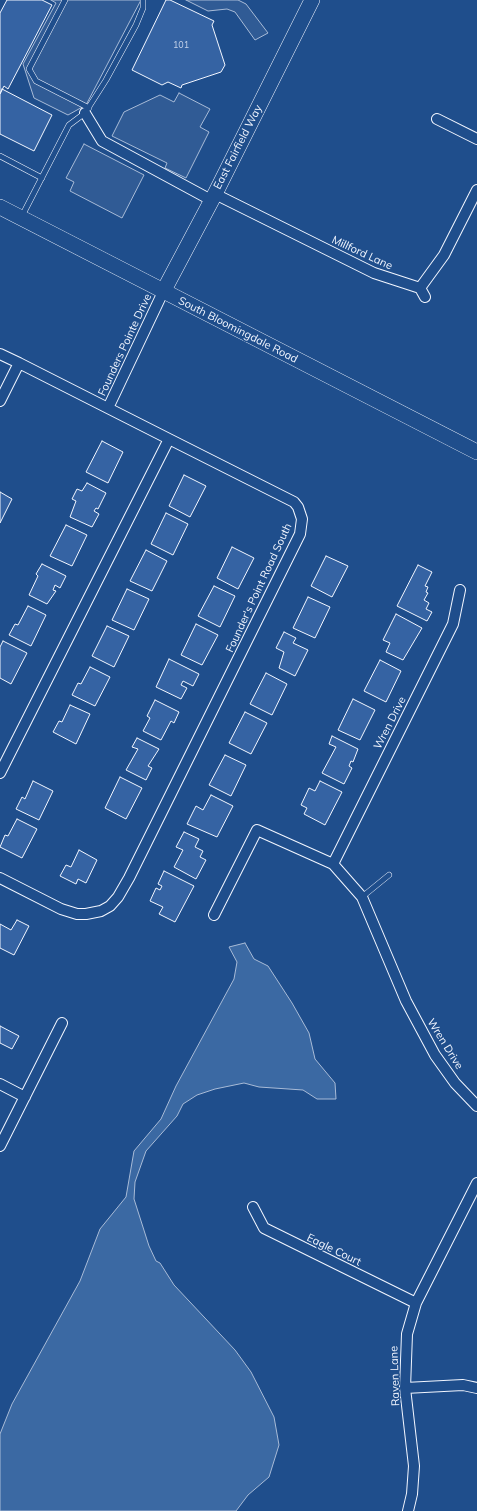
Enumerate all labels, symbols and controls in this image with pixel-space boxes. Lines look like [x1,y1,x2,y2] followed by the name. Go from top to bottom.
[173,40,189,50] house number: 101
[211,103,265,191] street label: East Fairfield Way
[330,233,394,273] street label: Millford Lane
[95,292,155,398] street label: Founders Pointe Drive
[176,294,300,366] street label: South Bloomingdale Road
[223,521,295,655] street label: Founder's Point Road South
[371,694,409,752] street label: Wren Drive
[424,1016,466,1072] street label: Wren Drive
[305,1231,363,1269] street label: Eagle Court
[387,1346,403,1406] street label: Raven Lane

